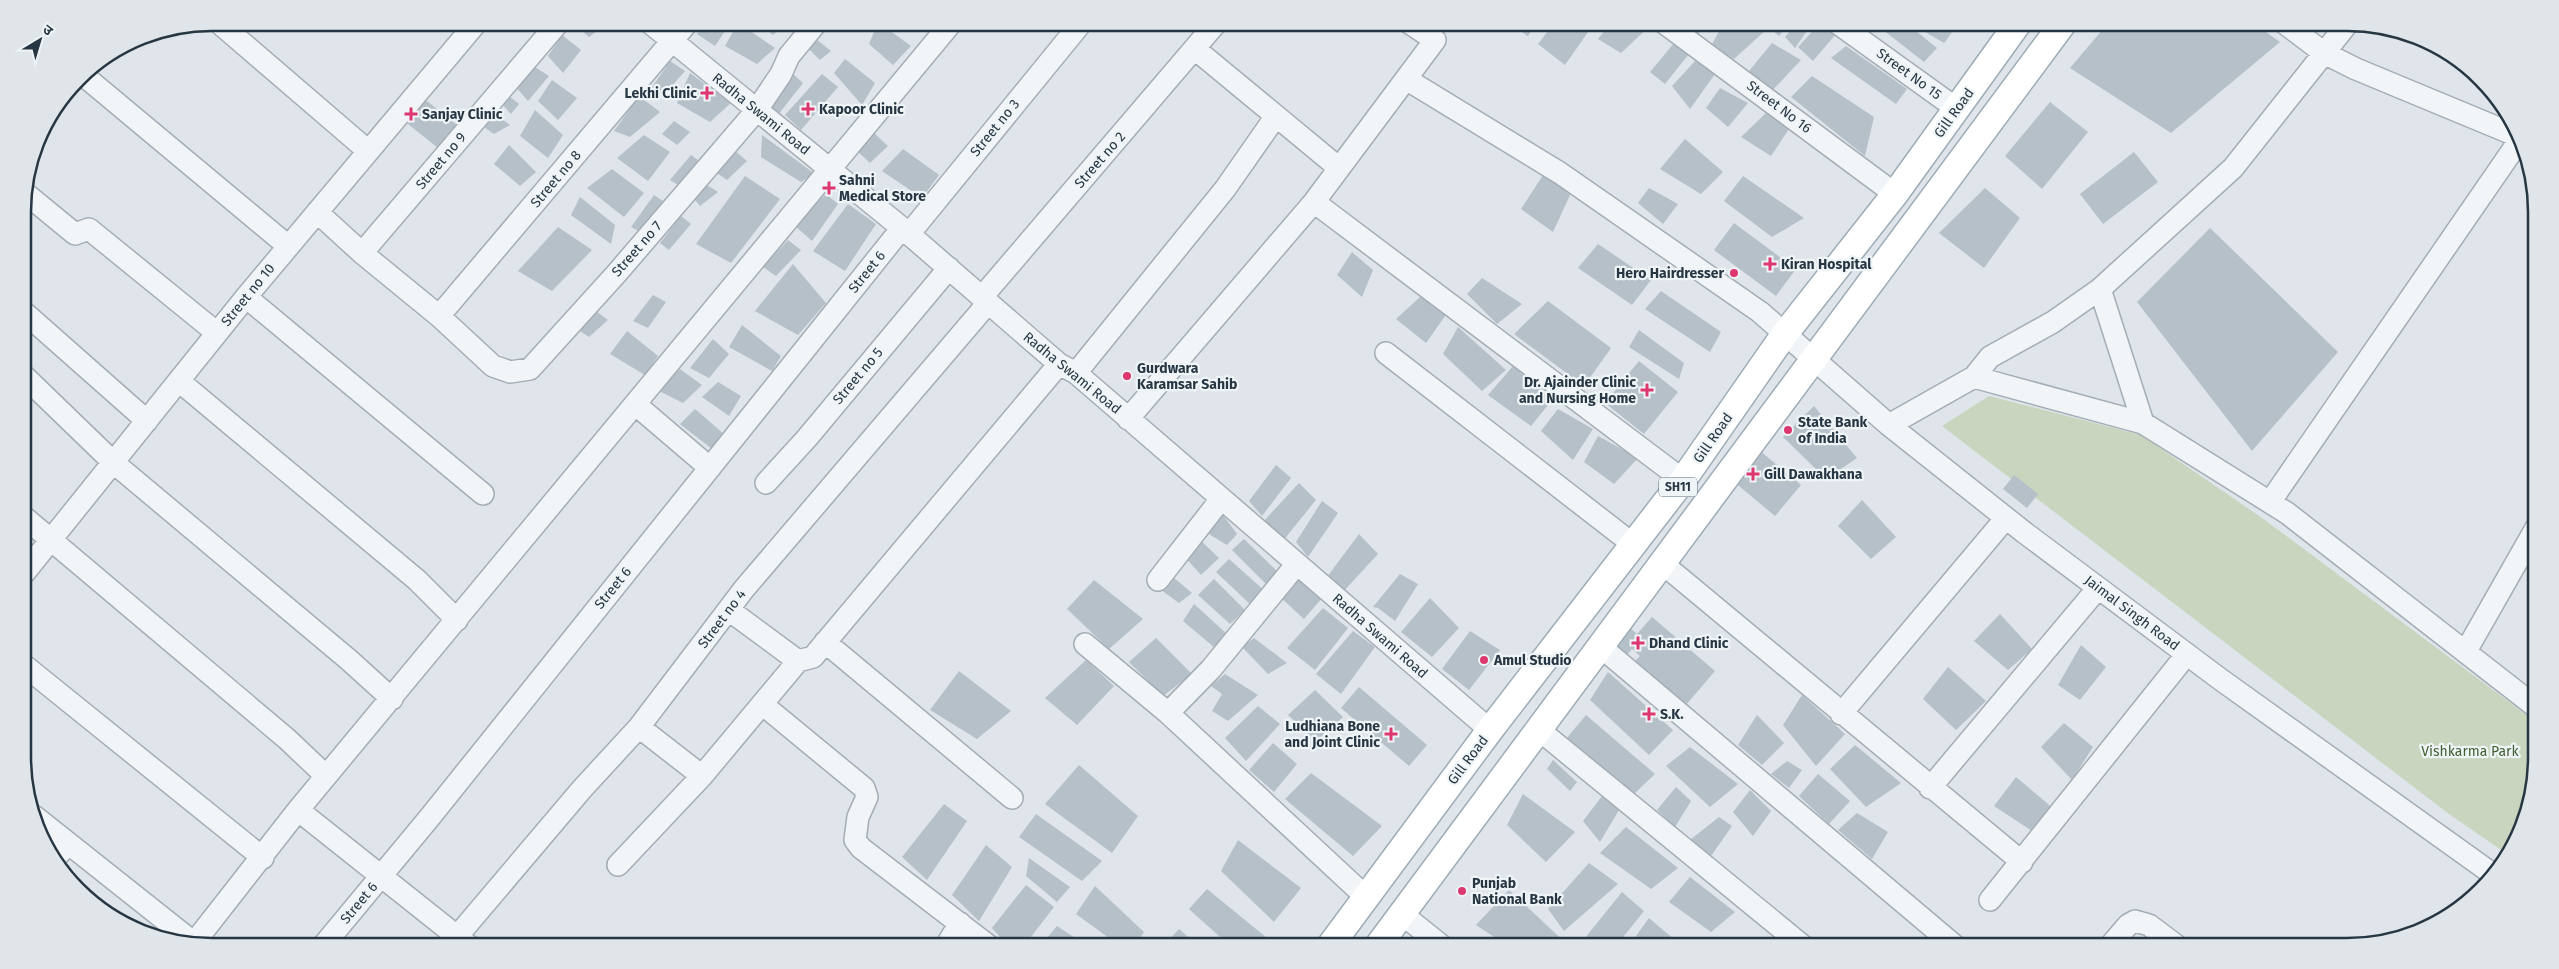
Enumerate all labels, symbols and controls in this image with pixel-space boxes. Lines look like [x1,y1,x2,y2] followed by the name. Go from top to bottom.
[15,15,65,65] north arrow
[39,21,57,40] text: उ
[1873,45,1945,103] street label: Street No 15
[709,69,813,159] street label: Radha Swami Road
[1743,77,1815,137] street label: Street No 16
[625,85,697,102] place label: Lekhi Clinic
[1930,85,1978,141] street label: Gill Road
[701,87,713,99] marker: Lekhi Clinic
[967,96,1023,160] street label: Street no 3
[819,101,904,118] place label: Kapoor Clinic
[801,102,815,116] marker: Kapoor Clinic
[422,106,503,123] place label: Sanjay Clinic
[404,107,418,121] marker: Sanjay Clinic
[1071,128,1129,192] street label: Street no 2
[412,129,470,193] street label: Street no 9
[527,147,585,211] street label: Street no 8
[839,172,926,205] place label: Sahni Medical Store
[823,182,835,194] marker: Sahni Medical Store
[608,218,666,280] street label: Street no 7
[845,248,889,296] street label: Street 6
[1781,256,1872,273] place label: Kiran Hospital
[1763,257,1777,271] marker: Kiran Hospital
[218,260,279,330] street label: Street no 10
[1616,265,1724,282] place label: Hero Hairdresser
[1728,267,1740,279] marker: Hero Hairdresser
[1020,328,1124,418] street label: Radha Swami Road
[829,344,887,408] street label: Street no 5
[1137,360,1237,393] place label: Gurdwara Karamsar Sahib
[1121,370,1133,382] marker: Gurdwara Karamsar Sahib
[1519,374,1636,407] place label: Dr. Ajainder Clinic and Nursing Home
[1640,383,1654,397] marker: Dr. Ajainder Clinic and Nursing Home
[1690,410,1736,466] street label: Gill Road
[1798,414,1868,447] place label: State Bank of India
[1782,424,1794,436] marker: State Bank of India
[1764,466,1863,483] place label: Gill Dawakhana
[1746,467,1760,481] marker: Gill Dawakhana
[1659,478,1697,497] road number: SH11
[591,564,635,612] street label: Street 6
[2081,572,2183,654] street label: Jaimal Singh Road
[694,586,750,652] street label: Street no 4
[1329,590,1431,682] street label: Radha Swami Road
[1649,635,1729,652] place label: Dhand Clinic
[1631,636,1645,650] marker: Dhand Clinic
[1493,652,1572,669] place label: Amul Studio
[1478,654,1490,666] marker: Amul Studio
[1660,706,1684,723] place label: S.K.
[1642,707,1656,721] marker: S.K.
[1284,718,1380,751] place label: Ludhiana Bone and Joint Clinic
[1384,727,1398,741] marker: Ludhiana Bone and Joint Clinic
[1444,732,1492,788] street label: Gill Road
[2421,743,2519,760] park label: Vishkarma Park
[1472,875,1562,908] place label: Punjab National Bank
[337,879,381,927] street label: Street 6
[1456,885,1468,897] marker: Punjab National Bank

